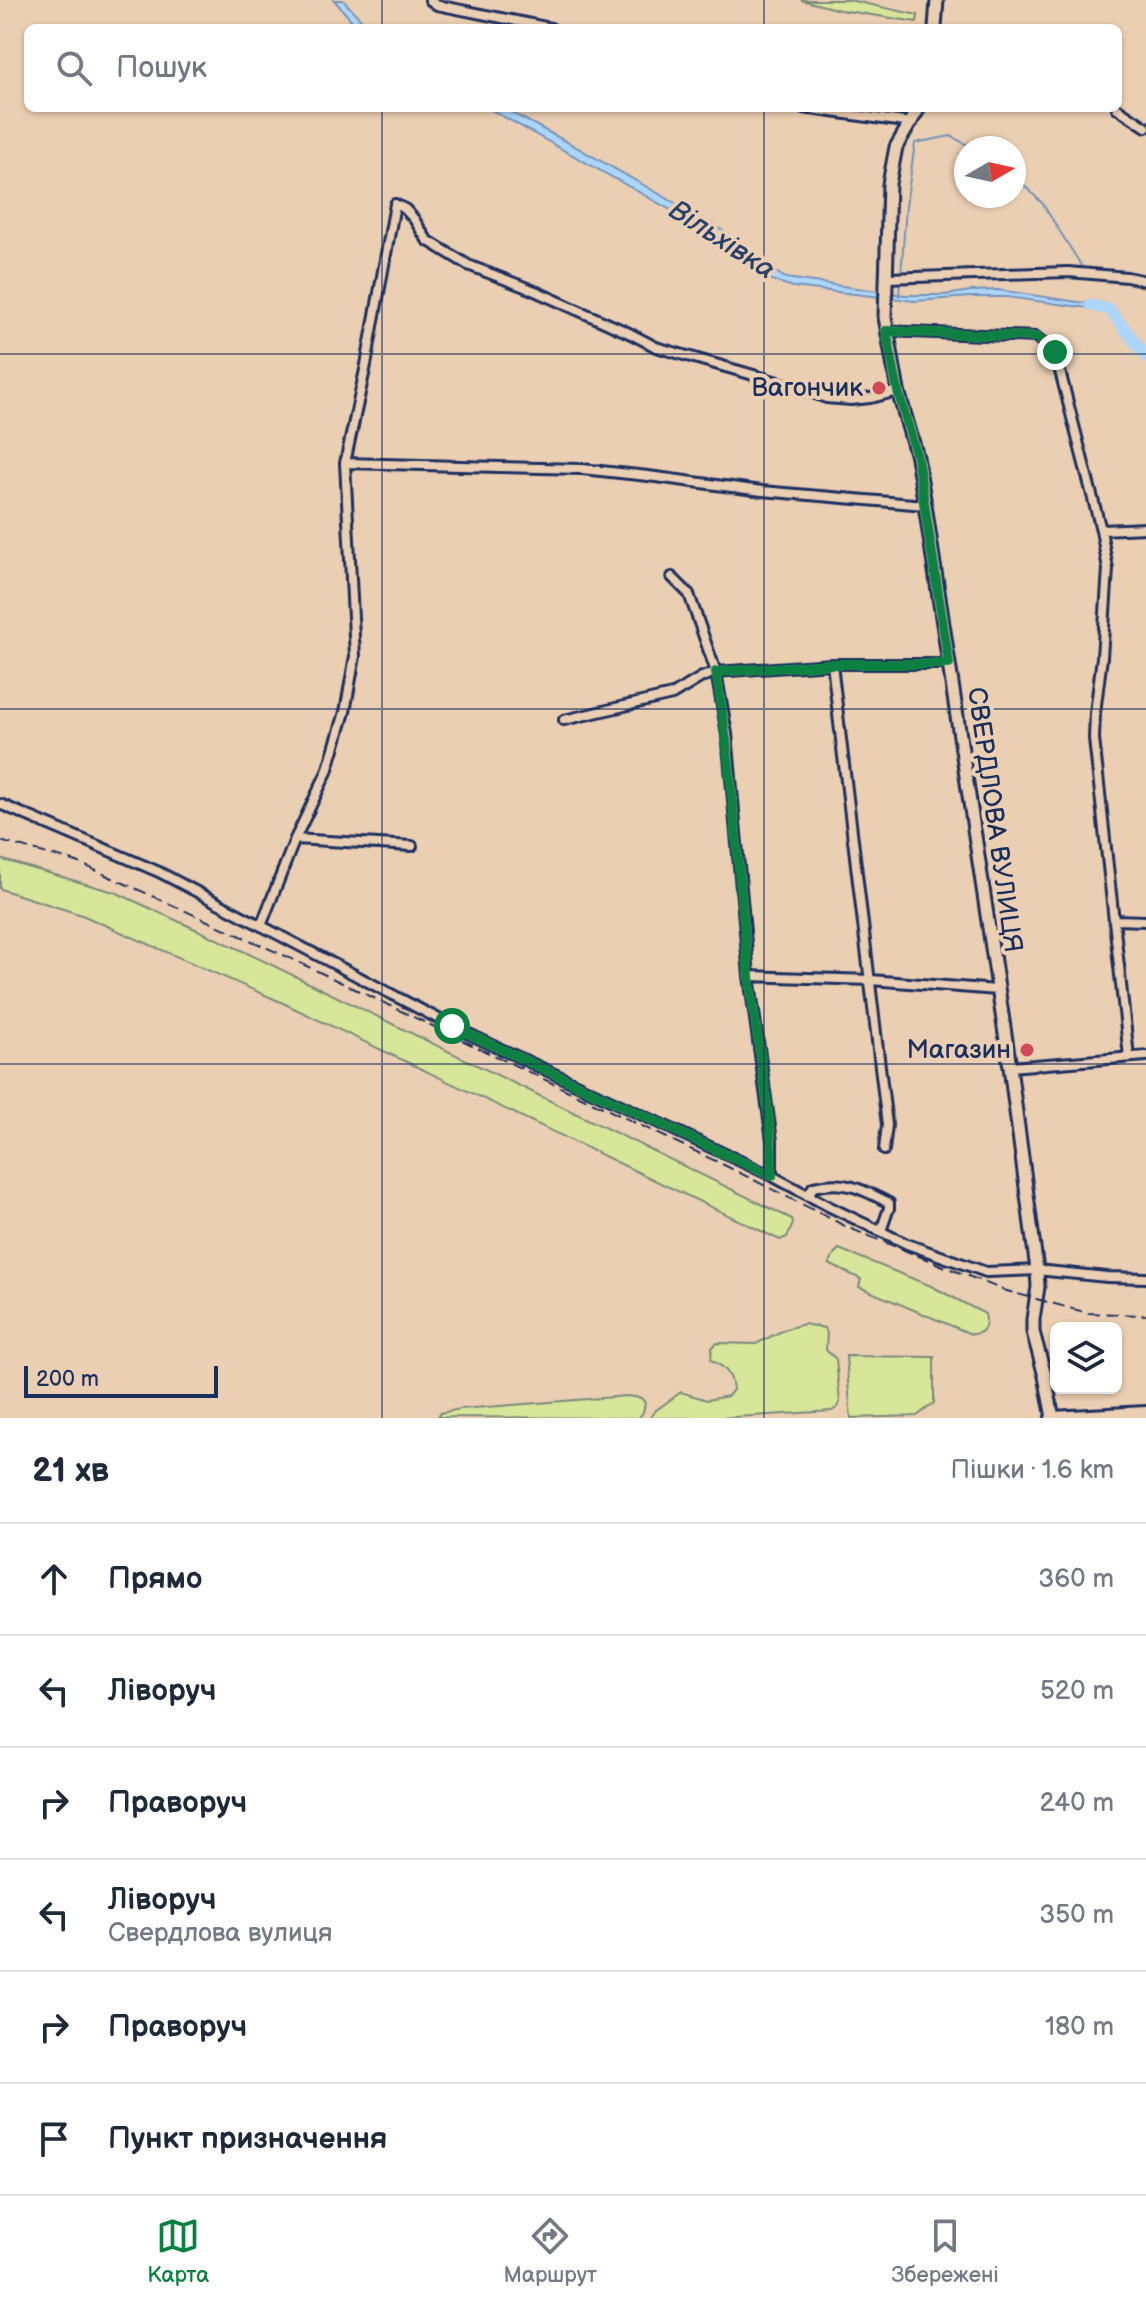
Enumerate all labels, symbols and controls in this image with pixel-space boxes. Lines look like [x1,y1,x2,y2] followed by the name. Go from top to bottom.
[24,24,1122,112] search box
[52,46,96,90] icon: search
[116,50,207,86] text: Пошук
[954,136,1026,208] north arrow
[663,193,781,287] water label: Вільхівка
[1037,334,1073,370] route end
[752,373,863,404] place label: Вагончик
[870,379,888,397] marker: Вагончик
[960,685,1028,955] street label: СВЕРДЛОВА ВУЛИЦЯ
[434,1008,470,1044] route start
[907,1035,1011,1066] place label: Mагазин
[1018,1041,1036,1059] marker: Mагазин
[1050,1322,1122,1394] map controls
[1050,1322,1122,1394] button: layers
[24,1362,218,1398] scale bar
[36,1366,99,1393] text: 200 m
[32,1450,109,1491] text: 21 хв
[951,1455,1114,1486] text: Пішки · 1.6 km
[32,1557,76,1601] icon: ahead
[108,1561,202,1597] text: Прямо
[1038,1564,1114,1595] text: 360 m
[32,1669,76,1713] icon: left
[108,1673,216,1709] text: Ліворуч
[1040,1676,1114,1707] text: 520 m
[32,1781,76,1825] icon: right
[108,1785,247,1821] text: Праворуч
[1039,1788,1114,1819] text: 240 m
[108,1882,216,1918] text: Ліворуч
[32,1893,76,1937] icon: left
[1039,1900,1114,1931] text: 350 m
[108,1918,332,1949] text: Свердлова вулиця
[32,2005,76,2049] icon: right
[108,2009,247,2045] text: Праворуч
[1045,2012,1114,2043] text: 180 m
[32,2117,76,2161] icon: arrive
[108,2121,387,2157] text: Пункт призначення
[147,2214,209,2289] tab: Карта
[504,2214,597,2289] tab: Маршрут
[891,2214,999,2289] tab: Збережені

